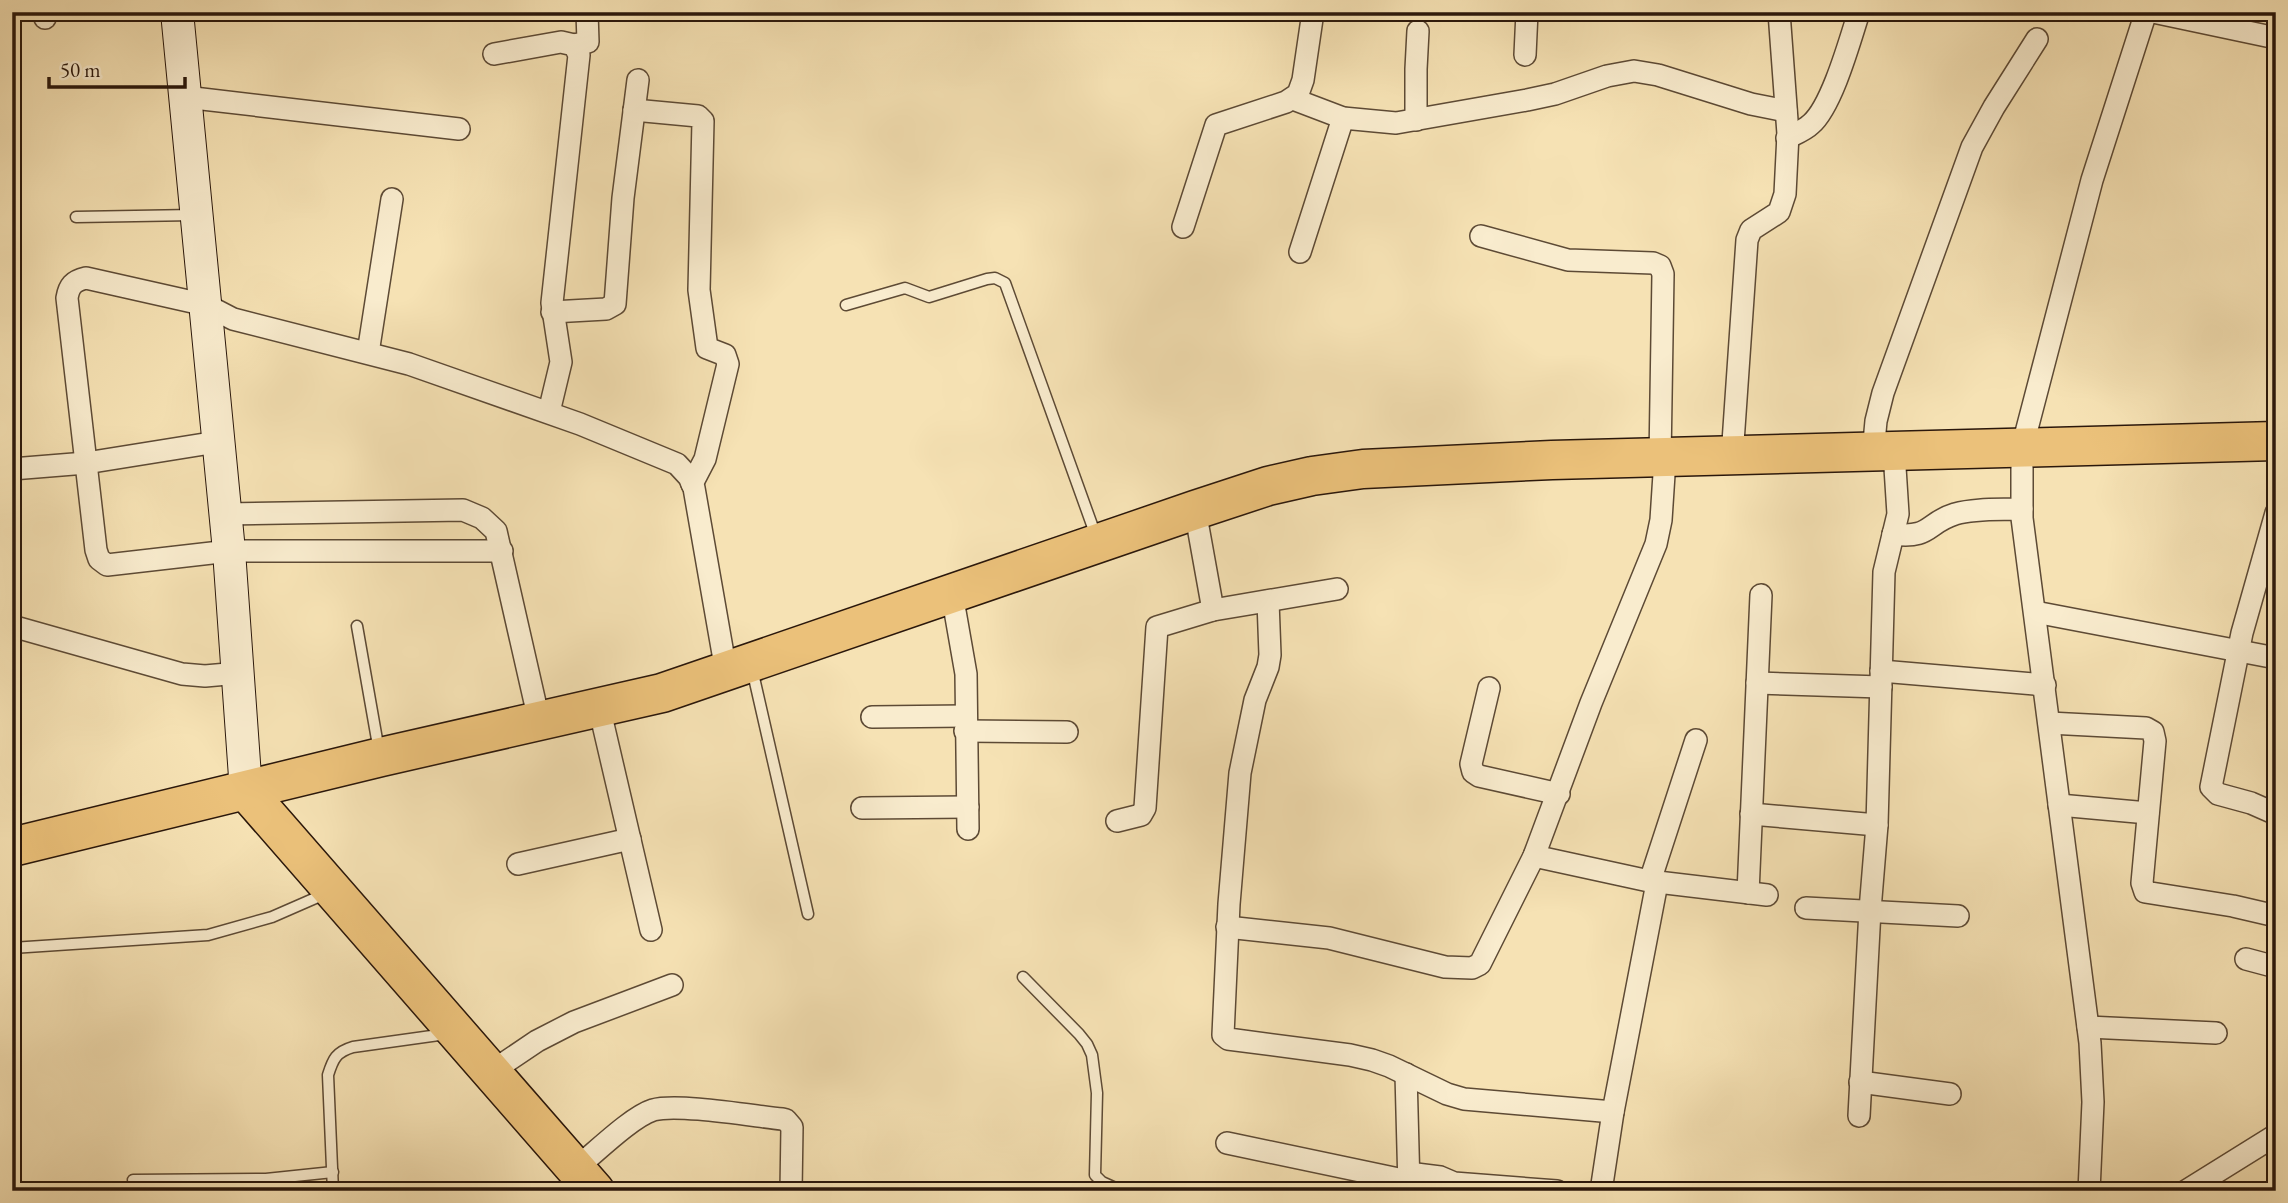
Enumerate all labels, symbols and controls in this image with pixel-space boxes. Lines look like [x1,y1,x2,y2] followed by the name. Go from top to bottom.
[49,46,186,90] scale bar
[60,56,101,83] text: 50 m

